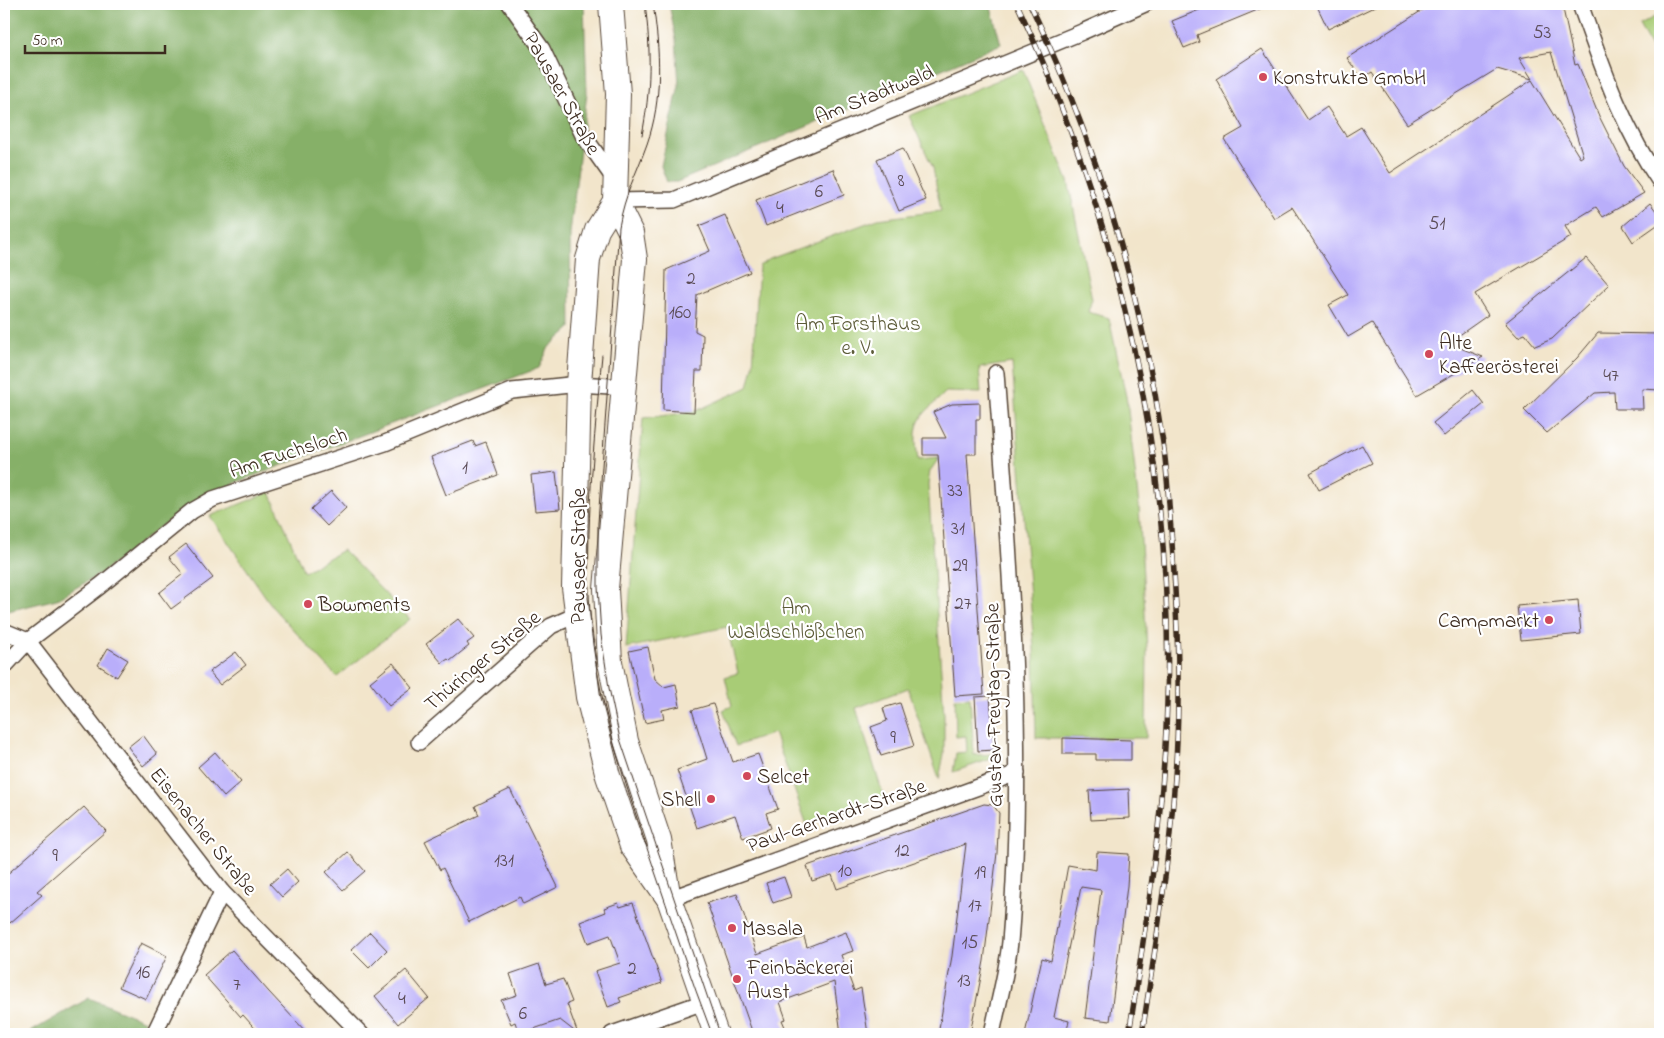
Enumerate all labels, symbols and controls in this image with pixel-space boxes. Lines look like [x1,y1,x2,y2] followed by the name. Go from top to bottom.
[1533,20,1552,47] house number: 53
[25,22,165,54] scale bar
[515,27,608,161] street label: Pausaer Straße
[32,30,63,52] text: 50 m
[811,58,939,133] street label: Am Stadtwald
[1273,64,1426,94] place label: Konstrukta GmbH
[1257,71,1269,83] marker: Konstrukta GmbH
[897,168,905,195] house number: 8
[815,179,823,206] house number: 6
[776,195,784,222] house number: 4
[1429,211,1445,238] house number: 51
[686,266,696,293] house number: 2
[669,300,691,327] house number: 160
[795,310,921,364] park label: Am Forsthaus e. V.
[1439,329,1559,383] place label: Alte Kaffeerösterei
[1423,348,1435,360] marker: Alte Kaffeerösterei
[1603,363,1619,390] house number: 47
[226,421,351,487] street label: Am Fuchsloch
[462,455,468,482] house number: 1
[947,478,963,505] house number: 33
[565,487,595,624] street label: Pausaer Straße
[951,516,965,543] house number: 31
[952,553,968,580] house number: 29
[317,591,411,621] place label: Bowments
[954,591,972,618] house number: 27
[728,594,864,648] park label: Am Waldschlößchen
[302,598,314,610] marker: Bowments
[978,602,1014,807] street label: Gustav-Freytag-Straße
[418,603,550,721] street label: Thüringer Straße
[1438,607,1539,637] place label: Campmarkt
[1543,614,1555,626] marker: Campmarkt
[890,725,896,752] house number: 9
[141,762,264,903] street label: Eisenacher Straße
[757,763,809,793] place label: Selcet
[741,770,753,782] marker: Selcet
[743,772,931,862] street label: Paul-Gerhardt-Straße
[661,786,701,816] place label: Shell
[705,793,717,805] marker: Shell
[894,838,910,865] house number: 12
[52,843,58,870] house number: 9
[494,848,514,875] house number: 131
[838,858,852,885] house number: 10
[974,860,986,887] house number: 19
[968,893,982,920] house number: 17
[742,915,803,945] place label: Masala
[726,922,738,934] marker: Masala
[962,930,979,957] house number: 15
[746,954,854,1008] place label: Feinbäckerei Aust
[627,956,637,983] house number: 2
[136,960,150,987] house number: 16
[957,968,971,995] house number: 13
[233,972,241,999] house number: 7
[731,973,743,985] marker: Feinbäckerei Aust
[398,986,406,1013] house number: 4
[519,1001,527,1028] house number: 6

